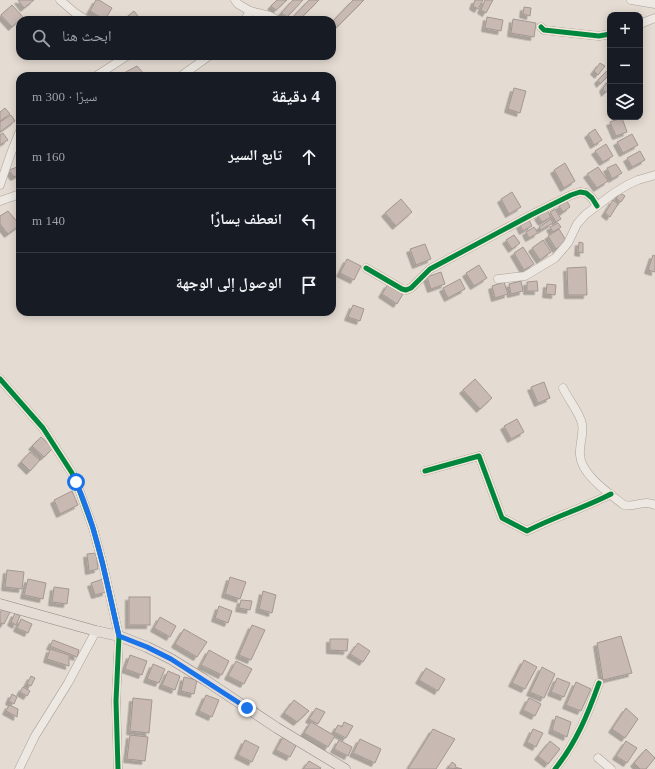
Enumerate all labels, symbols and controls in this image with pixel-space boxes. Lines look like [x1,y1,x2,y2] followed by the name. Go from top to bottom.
[607,12,643,120] map controls
[607,12,643,48] button: +
[16,16,336,60] search box
[30,27,52,49] icon: search
[62,28,112,44] text: ابحث هنا
[607,48,643,84] button: −
[607,84,643,120] button: layers
[272,87,320,106] text: 4 دقيقة
[32,89,97,104] text: سيرًا · 300 m
[298,146,320,168] icon: ahead
[228,147,282,163] text: تابع السير
[32,149,65,164] text: 160 m
[298,210,320,232] icon: left
[210,211,282,227] text: انعطف يسارًا
[32,213,65,228] text: 140 m
[298,274,320,296] icon: arrive
[176,275,282,291] text: الوصول إلى الوجهة
[67,473,85,491] route start
[238,699,256,717] route end

